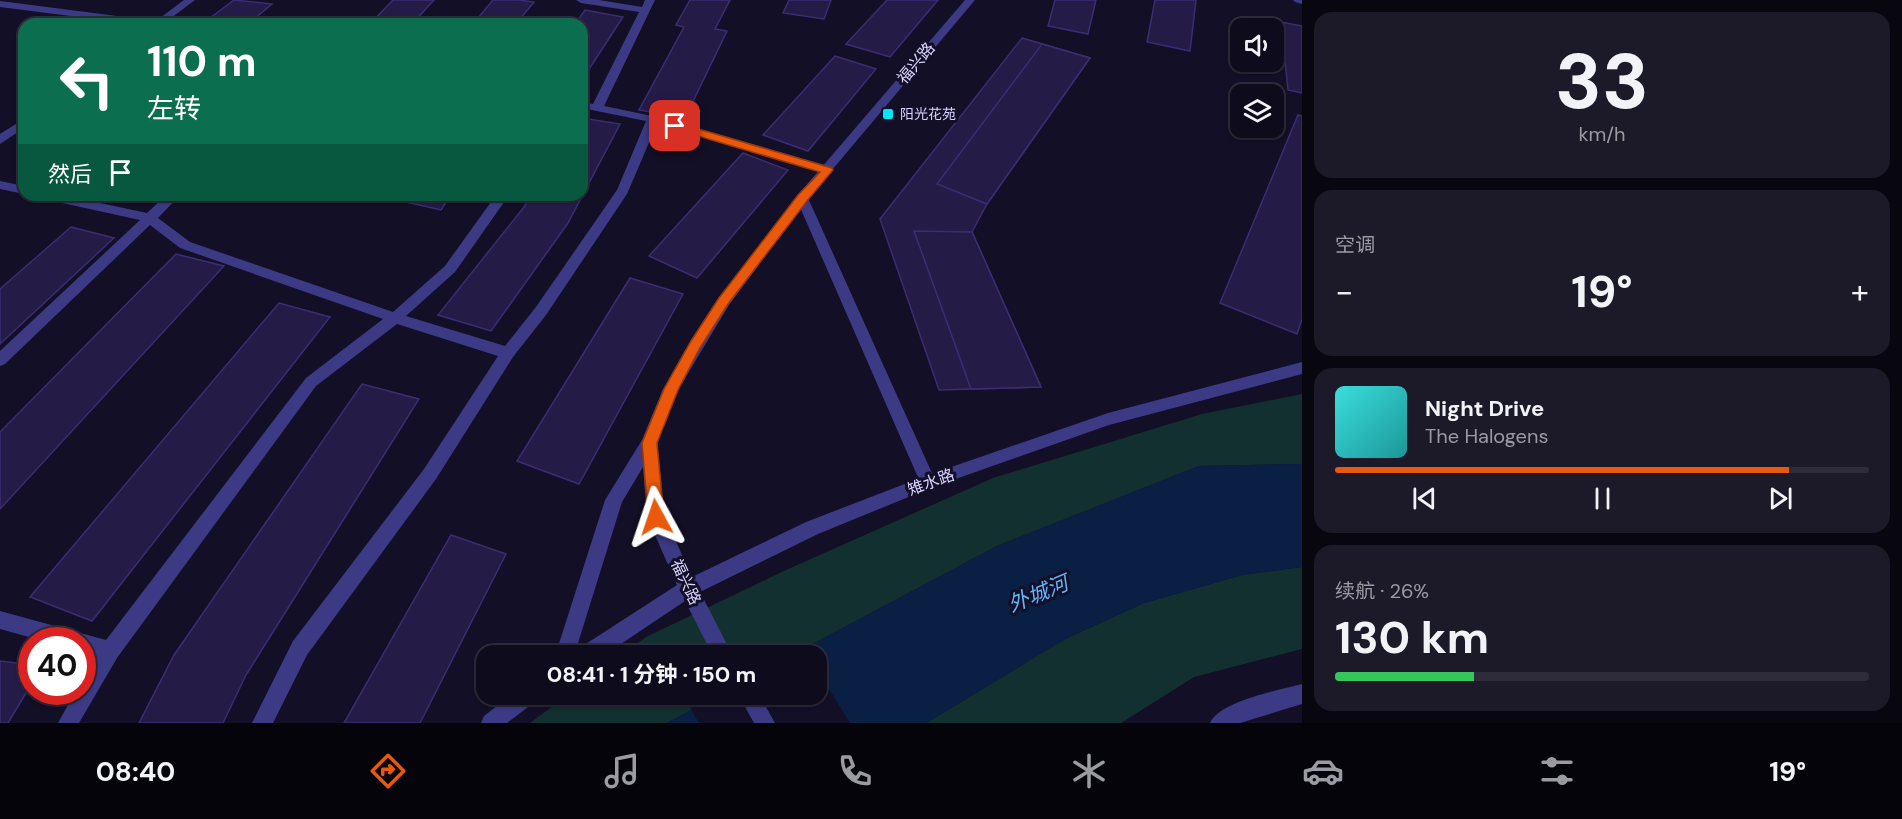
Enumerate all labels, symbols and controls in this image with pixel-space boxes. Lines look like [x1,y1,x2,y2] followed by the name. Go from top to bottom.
[1230,18,1284,138] map controls
[1230,18,1284,72] button: sound
[1555,31,1649,132] text: 33
[147,34,257,89] text: 110 m
[893,38,939,88] street label: 福兴路
[48,42,126,120] icon: left
[1230,84,1284,138] button: layers
[147,91,201,126] text: 左转
[649,100,700,151] pin
[900,105,956,123] place label: 阳光花苑
[881,107,895,121] marker: 阳光花苑
[658,109,691,142] icon: arrive
[1578,121,1626,147] text: km/h
[104,156,137,189] icon: arrive
[48,160,92,189] text: 然后
[1335,232,1375,258] text: 空调
[1571,262,1633,321] text: 19°
[1335,270,1353,313] text: −
[1851,270,1869,313] text: +
[1425,394,1544,423] text: Night Drive
[1425,423,1548,449] text: The Halogens
[905,464,957,500] street label: 雉水路
[1408,482,1441,515] icon: previous
[1586,482,1619,515] icon: pause
[1764,482,1797,515] icon: next
[624,485,688,549] position arrow
[666,556,706,608] street label: 福兴路
[1004,568,1076,619] water label: 外城河
[1335,578,1429,604] text: 续航 · 26%
[1335,608,1489,667] text: 130 km
[18,627,96,705] speed limit sign: 40
[547,660,756,689] text: 08:41 · 1 分钟 · 150 m
[367,750,409,792] icon: directions
[601,750,643,792] icon: music
[834,750,876,792] icon: phone
[1068,750,1110,792] icon: climate
[1302,750,1344,792] icon: car
[1536,750,1578,792] icon: filters
[96,754,175,789] text: 08:40
[1769,754,1806,789] text: 19°

